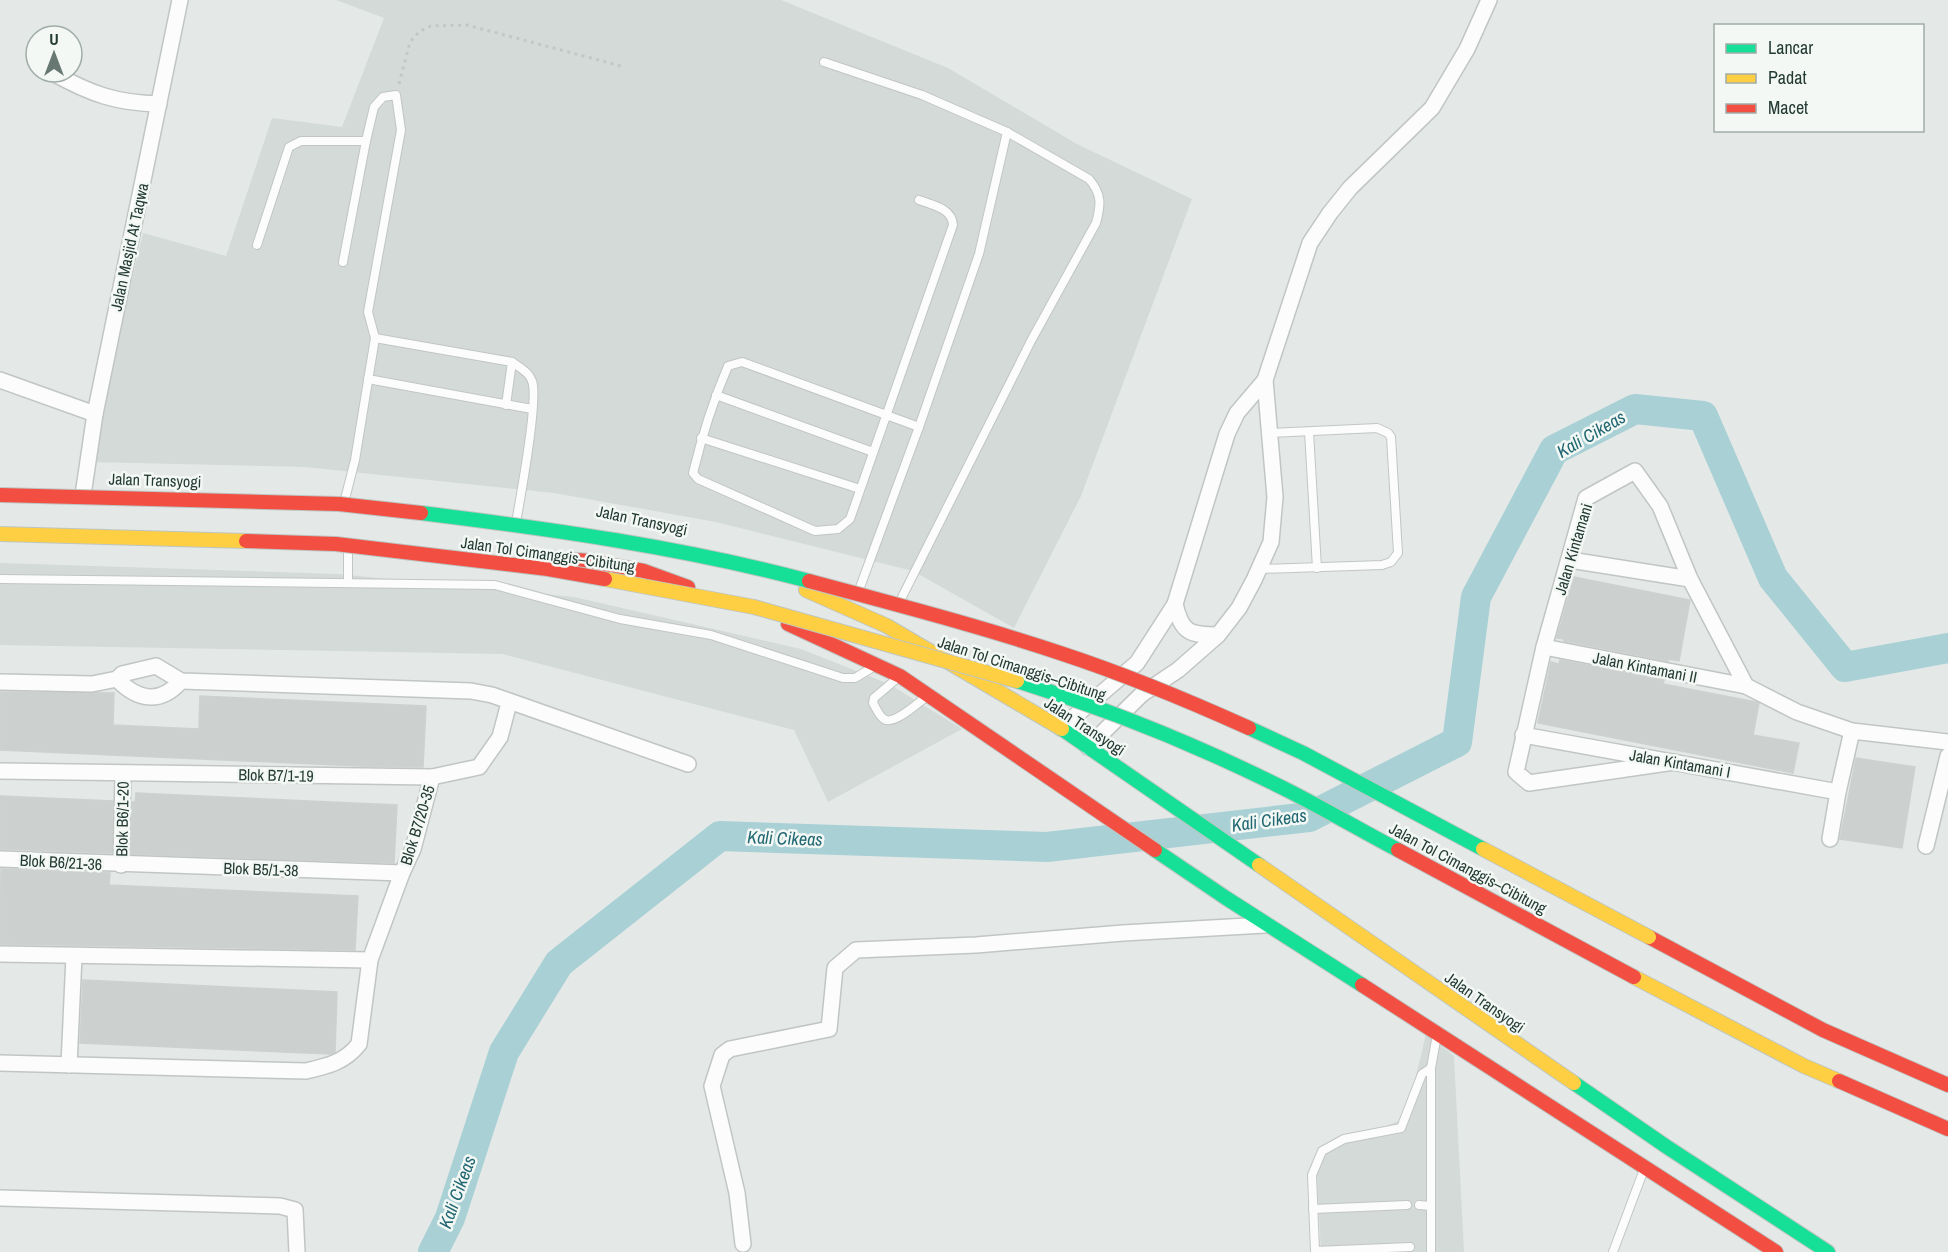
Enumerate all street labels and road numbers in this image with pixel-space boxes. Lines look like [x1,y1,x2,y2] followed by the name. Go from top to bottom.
[105,180,153,313] street label: Jalan Masjid At Taqwa
[108,467,202,493] street label: Jalan Transyogi
[594,500,690,540] street label: Jalan Transyogi
[1549,500,1597,598] street label: Jalan Kintamani
[460,531,637,577] street label: Jalan Tol Cimanggis–Cibitung
[935,630,1110,706] street label: Jalan Tol Cimanggis–Cibitung
[1591,646,1699,688] street label: Jalan Kintamani II
[1040,692,1130,760] street label: Jalan Transyogi
[1628,743,1732,783] street label: Jalan Kintamani I
[238,763,314,787] street label: Blok B7/1-19
[110,781,134,857] street label: Blok B6/1-20
[394,782,440,868] street label: Blok B7/20-35
[1385,817,1551,919] street label: Jalan Tol Cimanggis–Cibitung
[19,849,103,875] street label: Blok B6/21-36
[223,857,299,881] street label: Blok B5/1-38
[1441,966,1529,1038] street label: Jalan Transyogi

